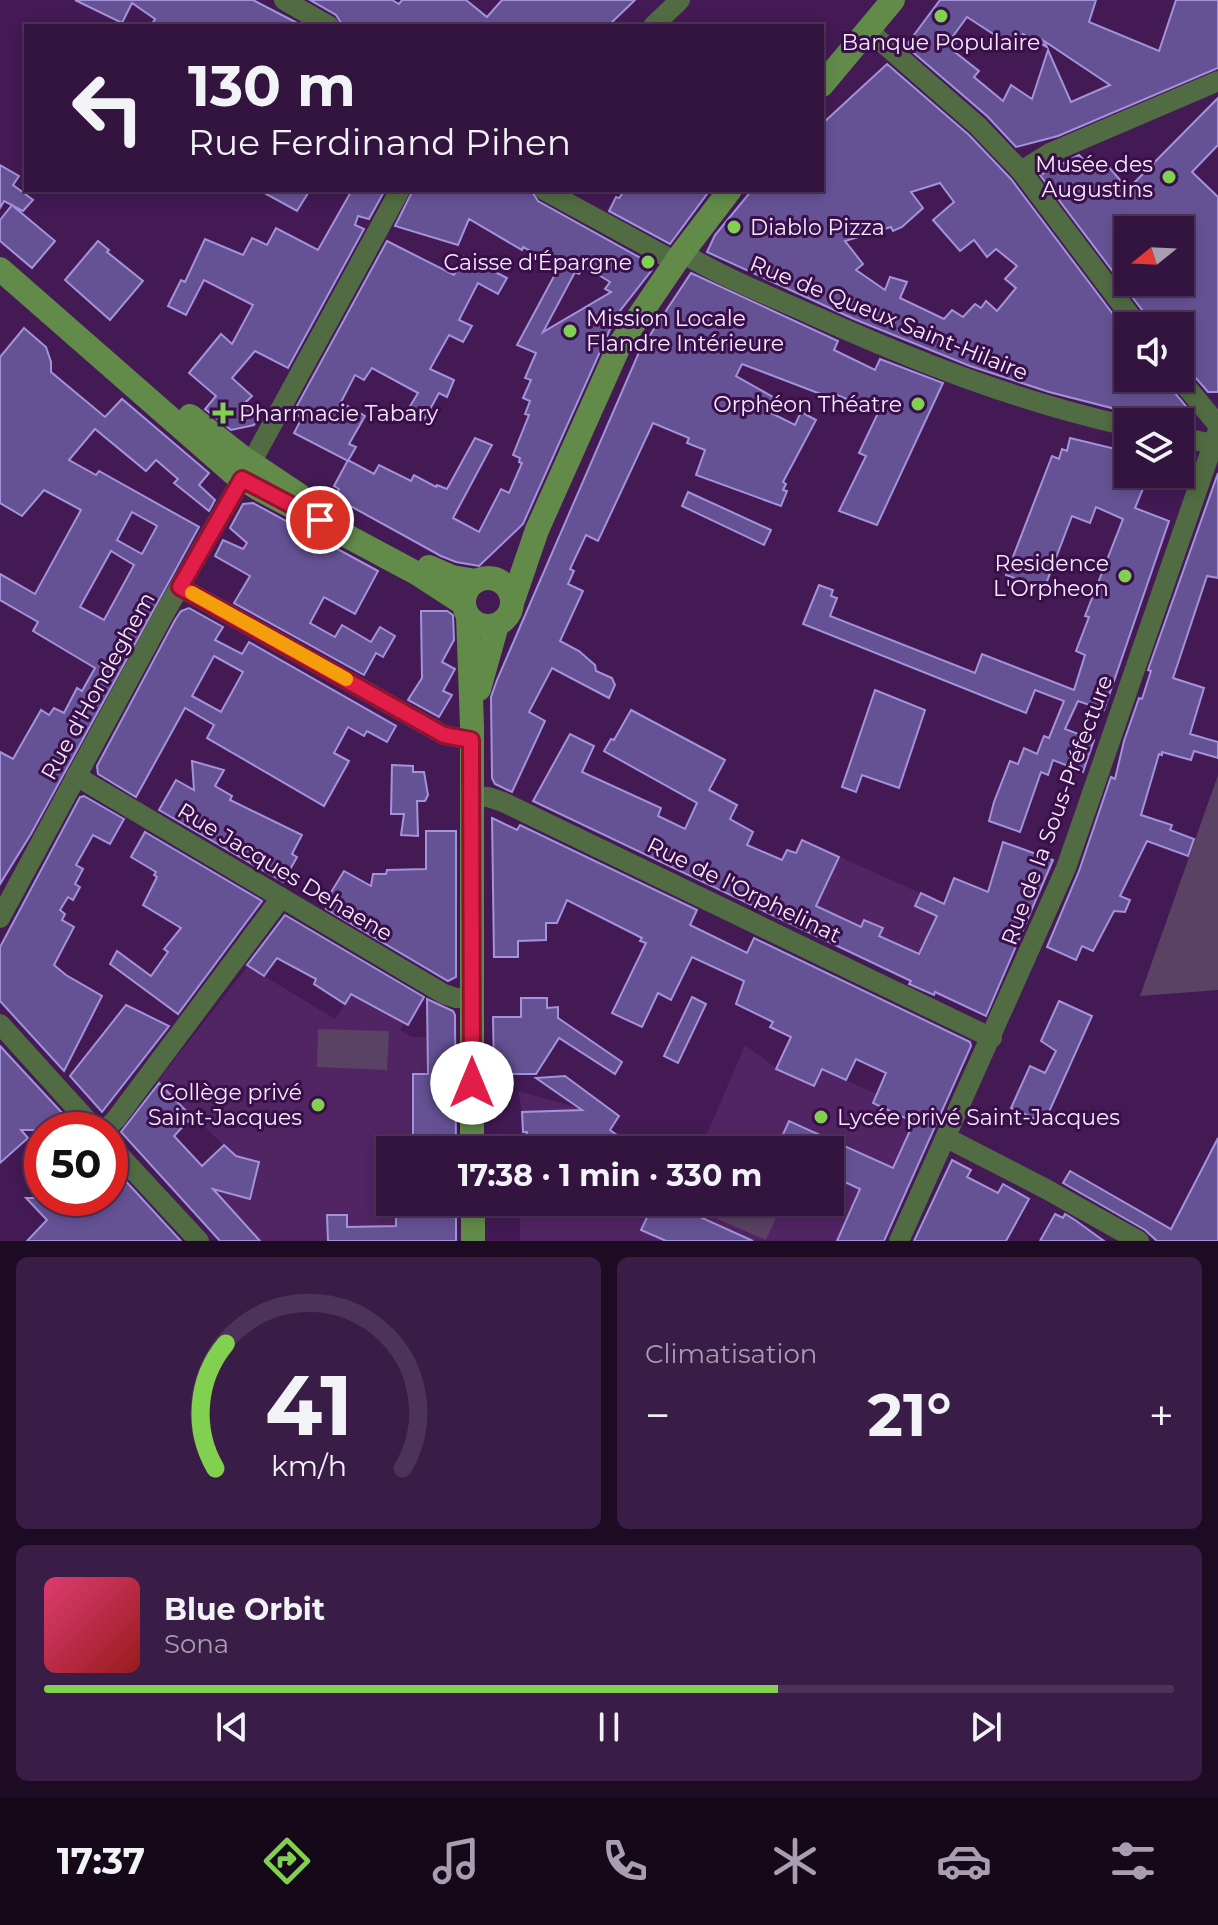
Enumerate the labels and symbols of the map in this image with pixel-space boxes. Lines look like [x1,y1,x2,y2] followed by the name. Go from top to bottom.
[932,7,950,25] marker: Banque Populaire
[842,29,1040,56] place label: Banque Populaire
[1035,151,1153,203] place label: Musée des Augustins
[1160,168,1178,186] marker: Musée des Augustins
[750,214,885,241] place label: Diablo Pizza
[1114,216,1194,296] north arrow
[725,218,743,236] marker: Diablo Pizza
[443,249,632,276] place label: Caisse d'Épargne
[746,250,1032,386] street label: Rue de Queux Saint-Hilaire
[639,253,657,271] marker: Caisse d'Épargne
[586,305,784,357] place label: Mission Locale Flandre Intérieure
[561,322,579,340] marker: Mission Locale Flandre Intérieure
[713,391,902,418] place label: Orphéon Théatre
[909,395,927,413] marker: Orphéon Théatre
[239,400,438,427] place label: Pharmacie Tabary
[214,404,232,422] marker: Pharmacie Tabary
[286,486,354,554] pin
[993,550,1109,602] place label: Residence L'Orpheon
[1116,567,1134,585] marker: Residence L'Orpheon
[35,587,161,785] street label: Rue d'Hondeghem
[996,671,1118,949] street label: Rue de la Sous-Préfecture
[173,797,397,947] street label: Rue Jacques Dehaene
[643,831,845,949] street label: Rue de l'Orphelinat
[430,1041,514,1125] position arrow
[148,1079,302,1131] place label: Collège privé Saint-Jacques
[309,1096,327,1114] marker: Collège privé Saint-Jacques
[837,1104,1120,1131] place label: Lycée privé Saint-Jacques
[812,1108,830,1126] marker: Lycée privé Saint-Jacques
[24,1112,128,1216] speed limit sign: 50

